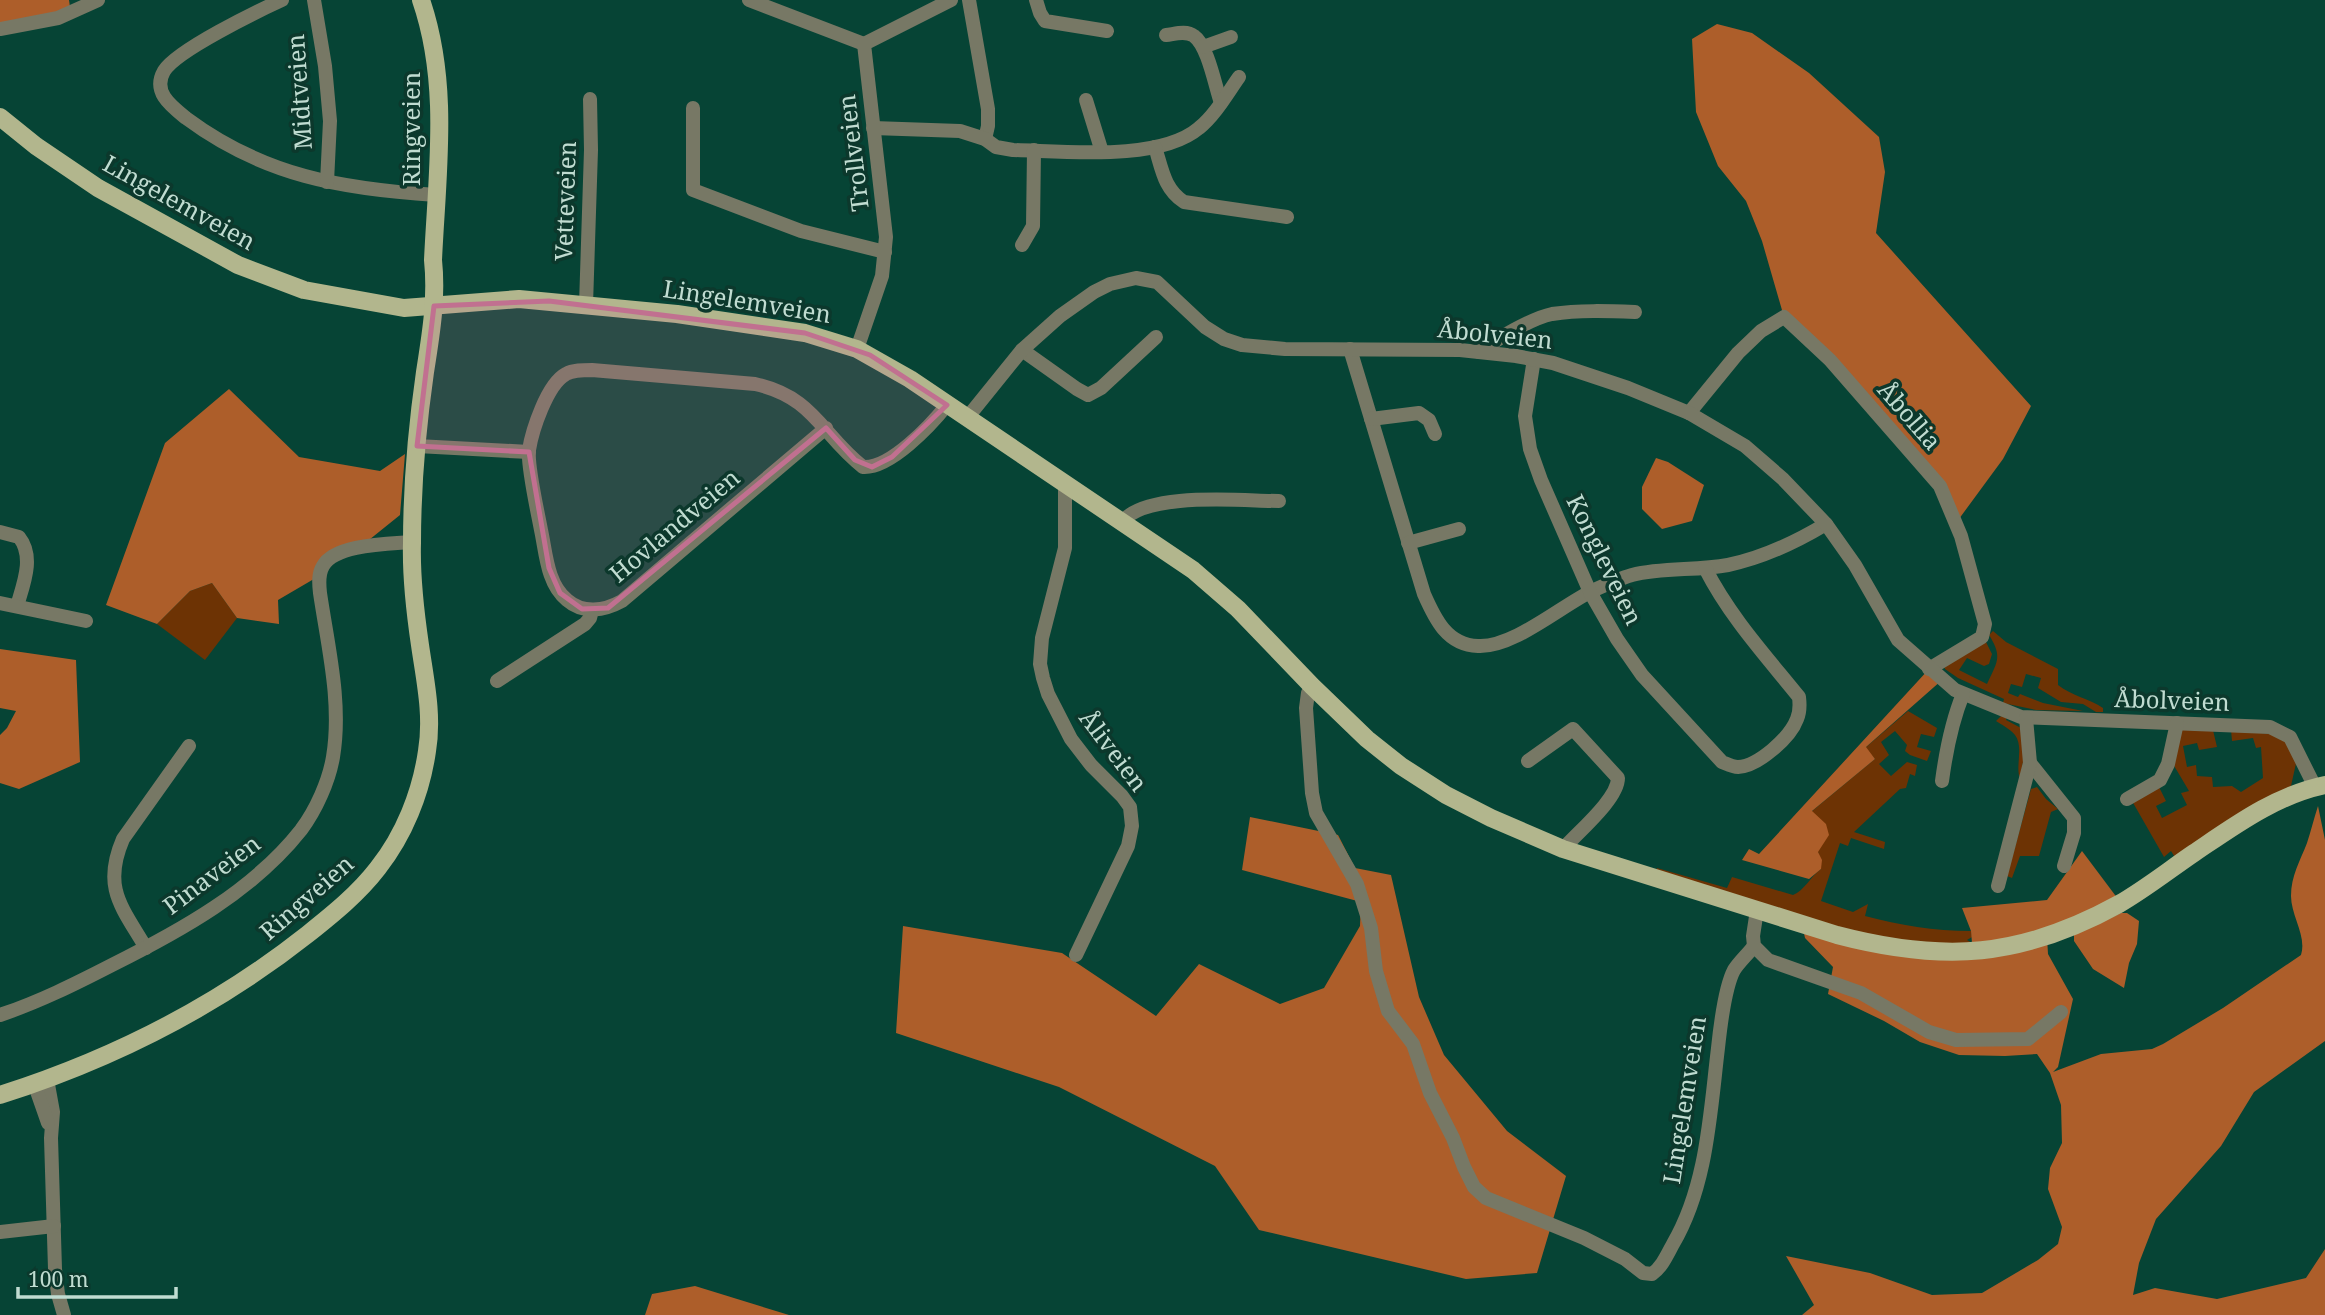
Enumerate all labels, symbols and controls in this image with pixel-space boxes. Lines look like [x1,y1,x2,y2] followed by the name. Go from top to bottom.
[278,33,319,151] street label: Midtveien
[394,72,427,186] street label: Ringveien
[829,93,876,213] street label: Trollveien
[546,140,583,262] street label: Vetteveien
[98,146,262,257] street label: Lingelemveien
[661,271,834,330] street label: Lingelemveien
[1436,311,1554,356] street label: Åbolveien
[1871,373,1949,457] street label: Åbollia
[602,461,746,589] street label: Hovlandveien
[1559,488,1651,630] street label: Kongleveien
[2114,681,2230,718] street label: Åbolveien
[1073,702,1156,798] street label: Åliveien
[156,826,267,921] street label: Pinaveien
[252,847,360,947] street label: Ringveien
[1654,1013,1713,1186] street label: Lingelemveien
[18,1256,175,1300] scale bar
[28,1265,89,1293] text: 100 m

